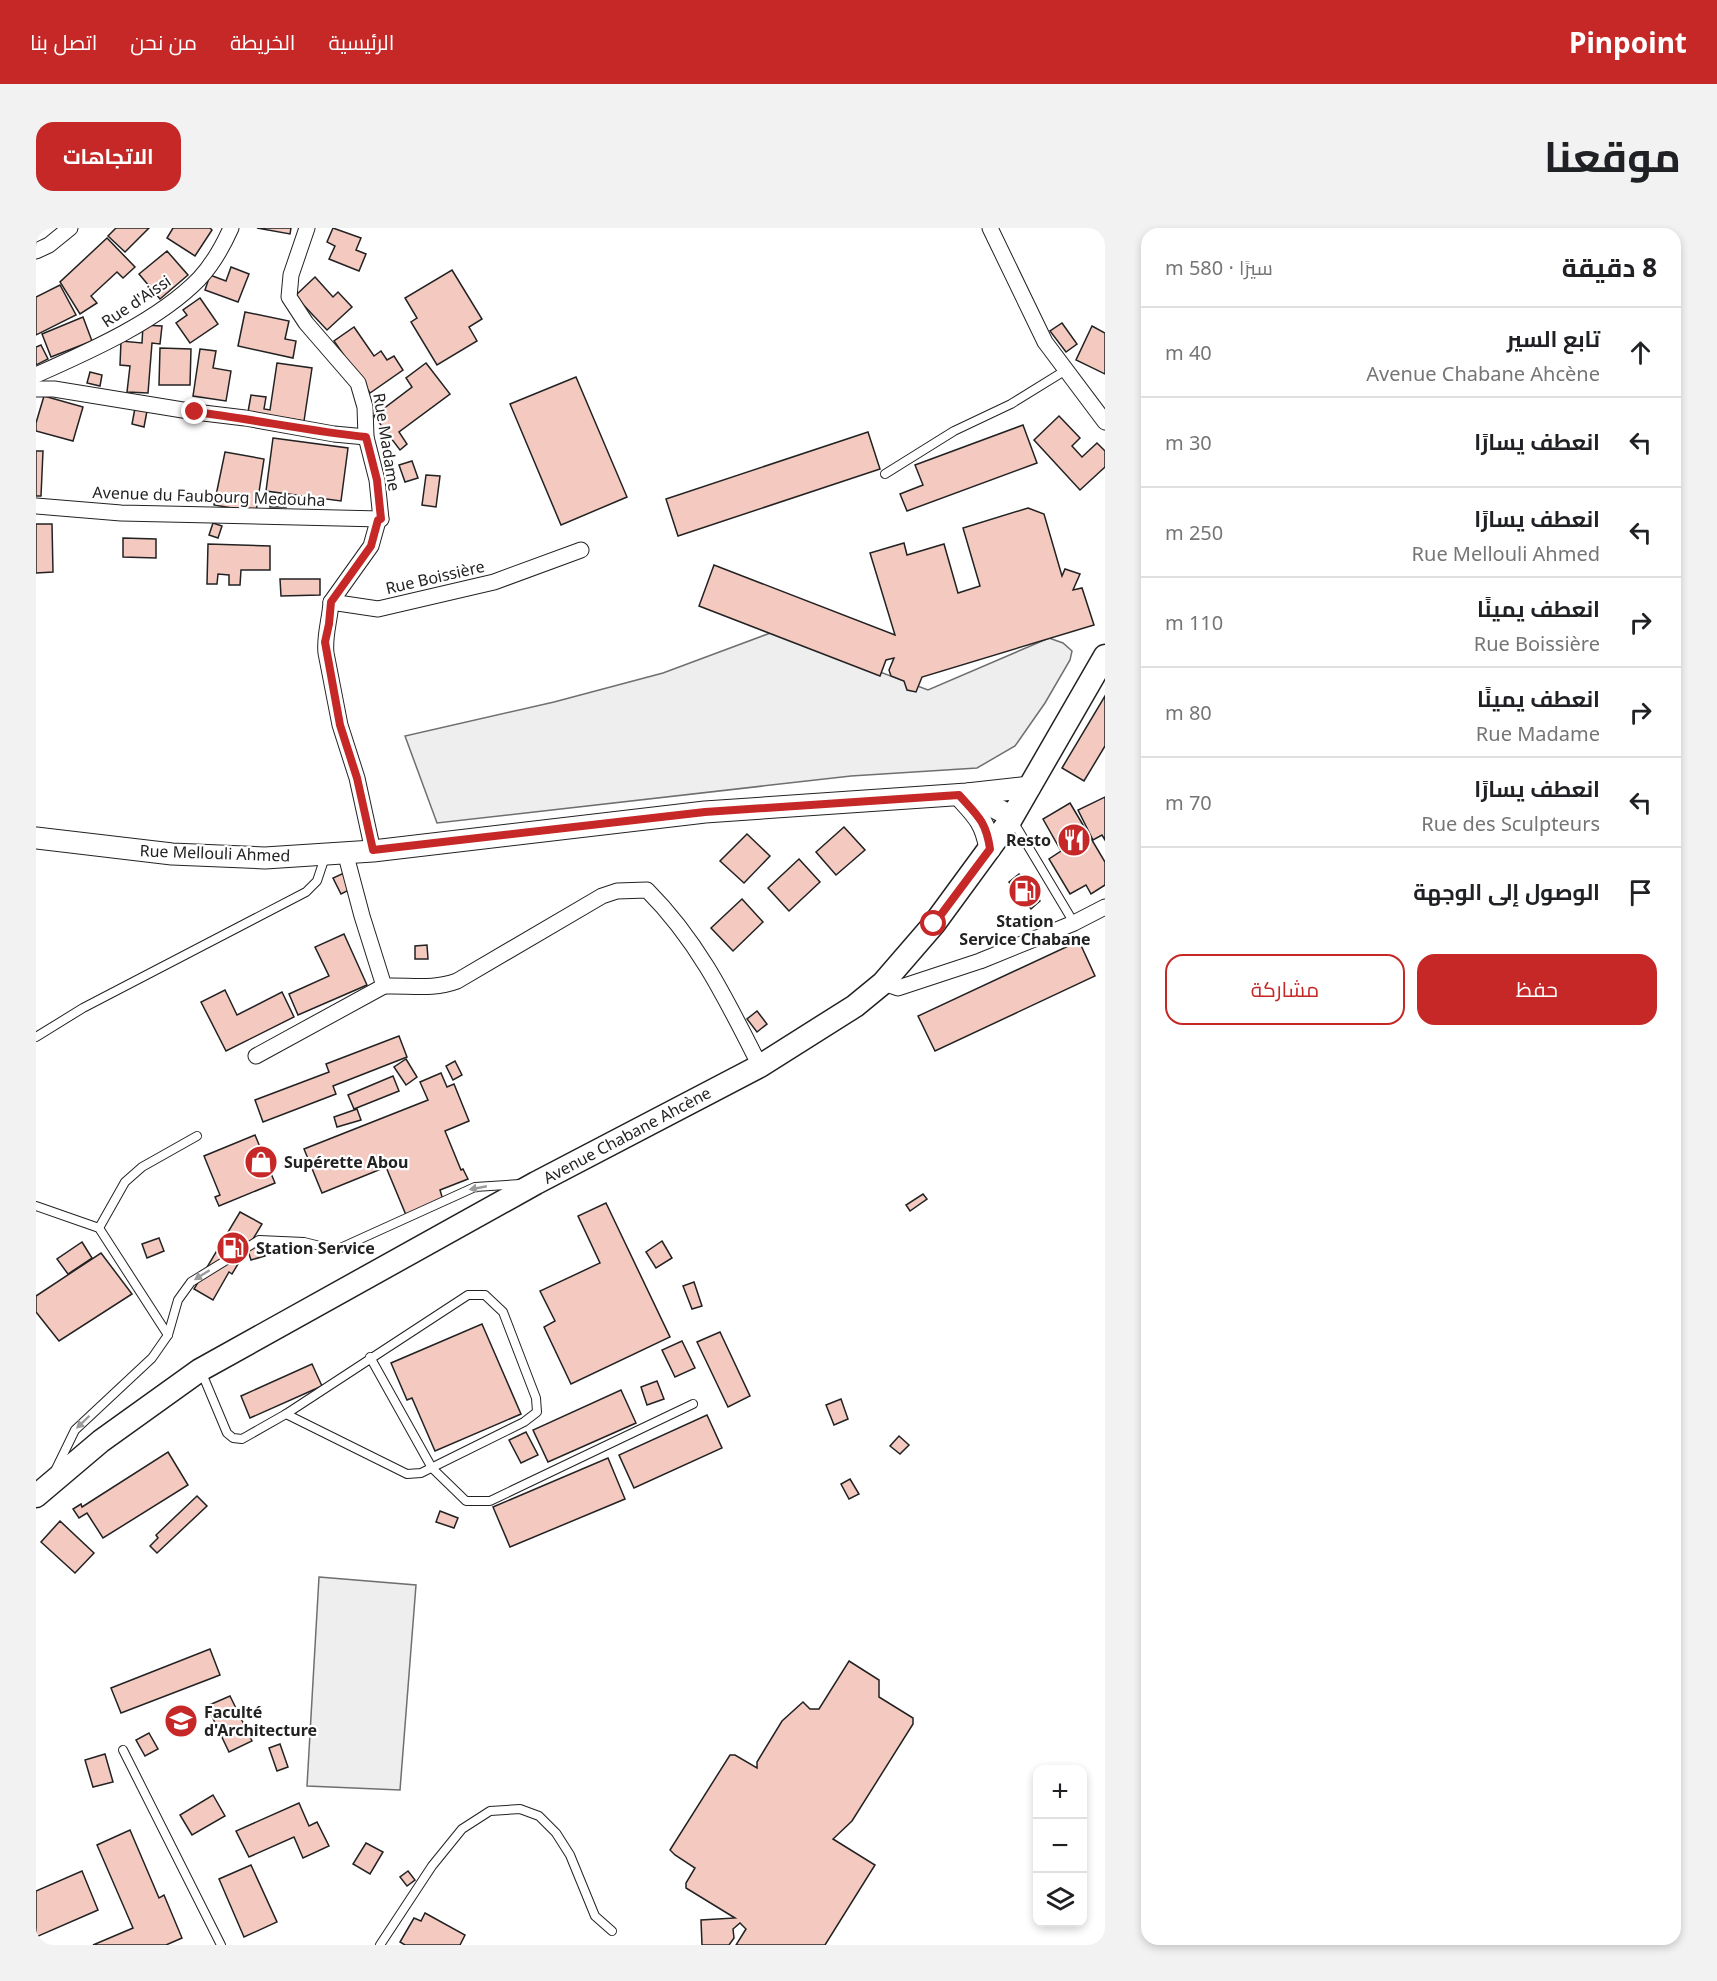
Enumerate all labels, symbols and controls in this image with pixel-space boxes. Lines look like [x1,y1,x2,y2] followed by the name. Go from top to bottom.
[1569,23,1687,61] text: Pinpoint
[30,28,97,56] text: اتصل بنا
[130,28,197,56] text: من نحن
[230,28,295,56] text: الخريطة
[328,28,394,56] text: الرئيسية
[36,122,181,191] button: الاتجاهات
[1544,127,1681,184] text: موقعنا
[1562,249,1657,285] text: 8 دقيقة
[1165,254,1273,281] text: سيرًا · 580 m
[97,270,175,332] street label: Rue d'Aissi
[1507,323,1600,353] text: تابع السير
[1624,336,1657,369] icon: ahead
[1165,339,1212,366] text: 40 m
[1366,360,1600,387] text: Avenue Chabane Ahcène
[368,391,406,493] street label: Rue Madame
[181,398,207,424] route end
[1474,426,1600,456] text: انعطف يسارًا
[1624,426,1657,459] icon: left
[1165,429,1212,456] text: 30 m
[92,481,326,511] street label: Avenue du Faubourg Medouha
[1474,503,1600,533] text: انعطف يسارًا
[1624,516,1657,549] icon: left
[1165,519,1223,546] text: 250 m
[1412,540,1600,567] text: Rue Mellouli Ahmed
[383,555,487,599] street label: Rue Boissière
[1477,593,1600,623] text: انعطف يمينًا
[1624,606,1657,639] icon: right
[1165,609,1223,636] text: 110 m
[1474,630,1600,657] text: Rue Boissière
[1477,683,1600,713] text: انعطف يمينًا
[1624,696,1657,729] icon: right
[1165,699,1212,726] text: 80 m
[1476,720,1600,747] text: Rue Madame
[1474,773,1600,803] text: انعطف يسارًا
[1624,786,1657,819] icon: left
[1165,789,1212,816] text: 70 m
[1421,810,1600,837] text: Rue des Sculpteurs
[1056,822,1092,858] restaurant icon: Resto
[1006,829,1051,851] place label: Resto
[139,839,291,867] street label: Rue Mellouli Ahmed
[1007,873,1043,909] fuel station icon: Station Service Chabane
[1413,876,1600,906] text: الوصول إلى الوجهة
[1624,876,1657,909] icon: arrive
[920,910,946,936] route start
[959,910,1091,950] place label: Station Service Chabane
[1165,954,1405,1025] button: مشاركة
[1417,954,1657,1025] button: حفظ
[539,1081,715,1189] street label: Avenue Chabane Ahcène
[243,1144,279,1180] shop icon: Supérette Abou
[284,1151,408,1173] place label: Supérette Abou
[469,1184,488,1193] one-way arrow
[215,1230,251,1266] fuel station icon: Station Service
[256,1237,375,1259] place label: Station Service
[194,1269,210,1280] one-way arrow
[76,1415,90,1429] one-way arrow
[204,1701,317,1741] place label: Faculté d'Architecture
[163,1703,199,1739] school or university icon: Faculté d'Architecture
[1033,1765,1087,1927] map controls
[1033,1765,1087,1819] button: +
[1033,1819,1087,1873] button: −
[1033,1873,1087,1927] button: layers

